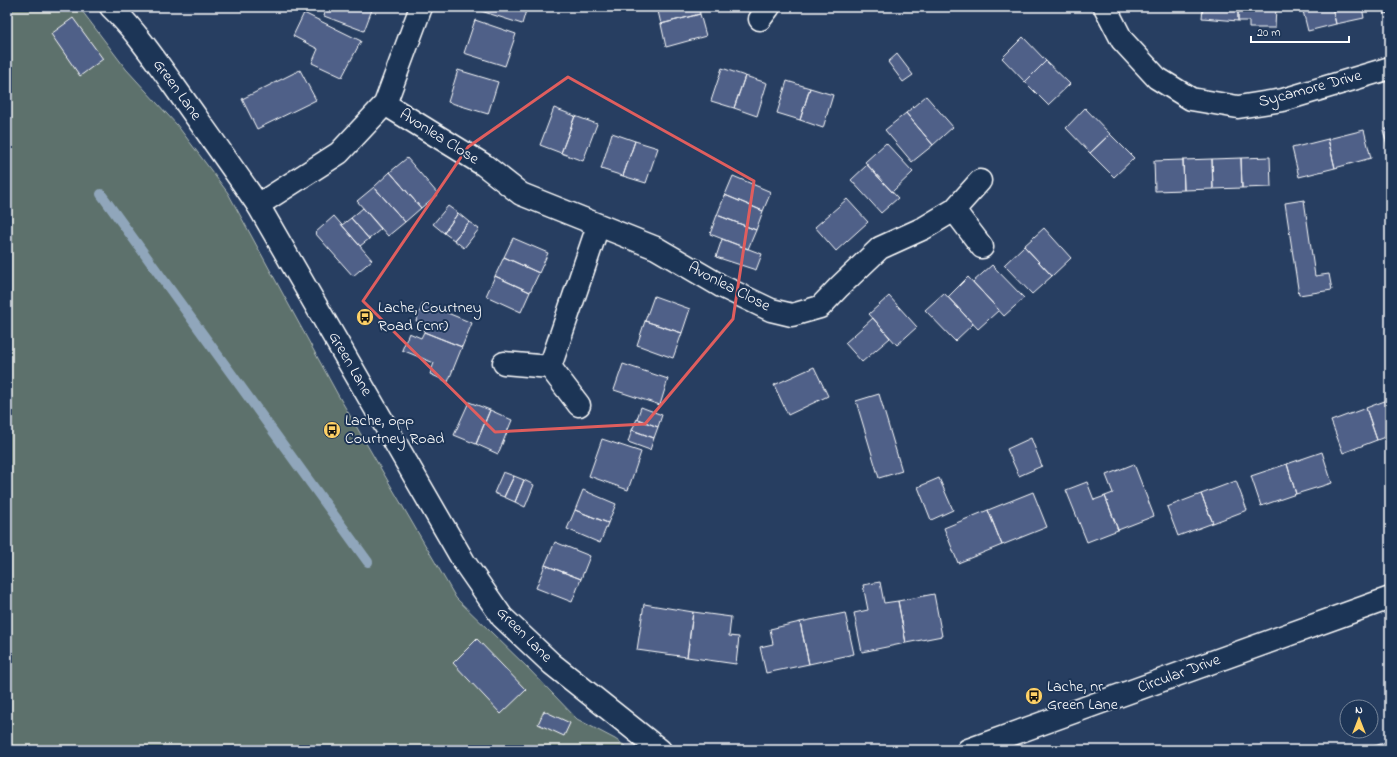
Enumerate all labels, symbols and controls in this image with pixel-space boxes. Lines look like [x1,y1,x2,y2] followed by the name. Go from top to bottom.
[1251,18,1349,44] scale bar
[1257,24,1280,42] text: 20 m
[146,54,208,126] street label: Green Lane
[1256,64,1365,114] street label: Sycamore Drive
[395,103,484,171] street label: Avonlea Close
[684,256,775,318] street label: Avonlea Close
[378,296,482,338] place label: Lache, Courtney Road (cnr)
[355,307,375,327] bus stop icon: Lache, Courtney Road (cnr)
[322,327,379,401] street label: Green Lane
[345,409,444,451] place label: Lache, opp Courtney Road
[322,420,342,440] bus stop icon: Lache, opp Courtney Road
[490,601,558,669] street label: Green Lane
[1134,648,1225,700] street label: Circular Drive
[1047,675,1119,717] place label: Lache, nr Green Lane
[1024,686,1044,706] bus stop icon: Lache, nr Green Lane
[1339,699,1379,739] north arrow
[1355,702,1363,718] text: N

